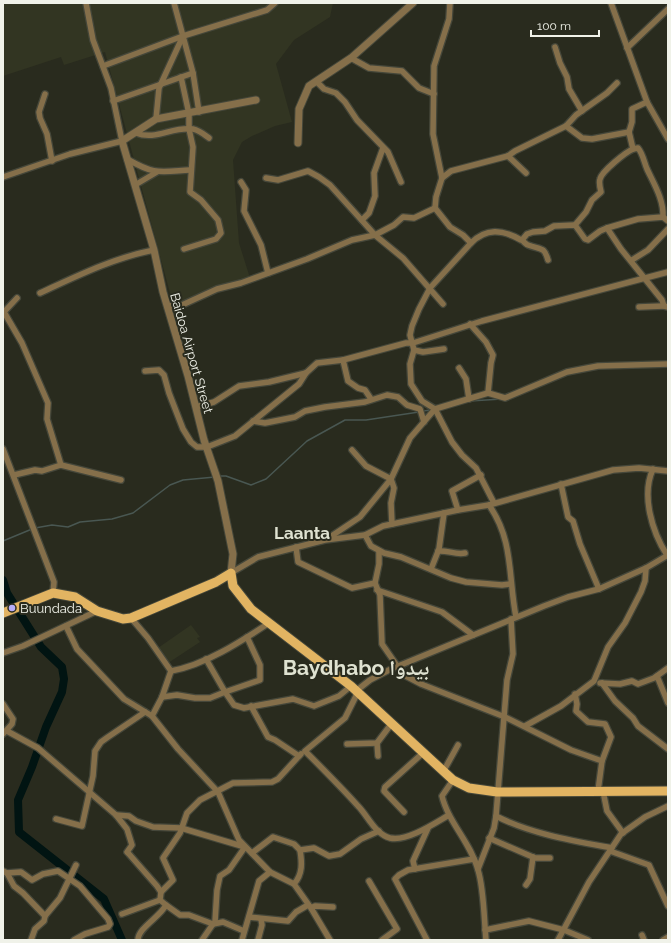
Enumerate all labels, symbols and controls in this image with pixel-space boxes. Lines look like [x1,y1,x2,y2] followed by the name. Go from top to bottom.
[531,12,599,38] scale bar
[537,19,571,33] text: 100 m
[167,291,216,416] street label: Baidoa Airport Street
[274,523,330,543] district label: Laanta
[20,601,82,616] place label: Buundada
[7,603,17,613] marker: Buundada
[283,655,429,680] district label: Baydhabo بيدوا

